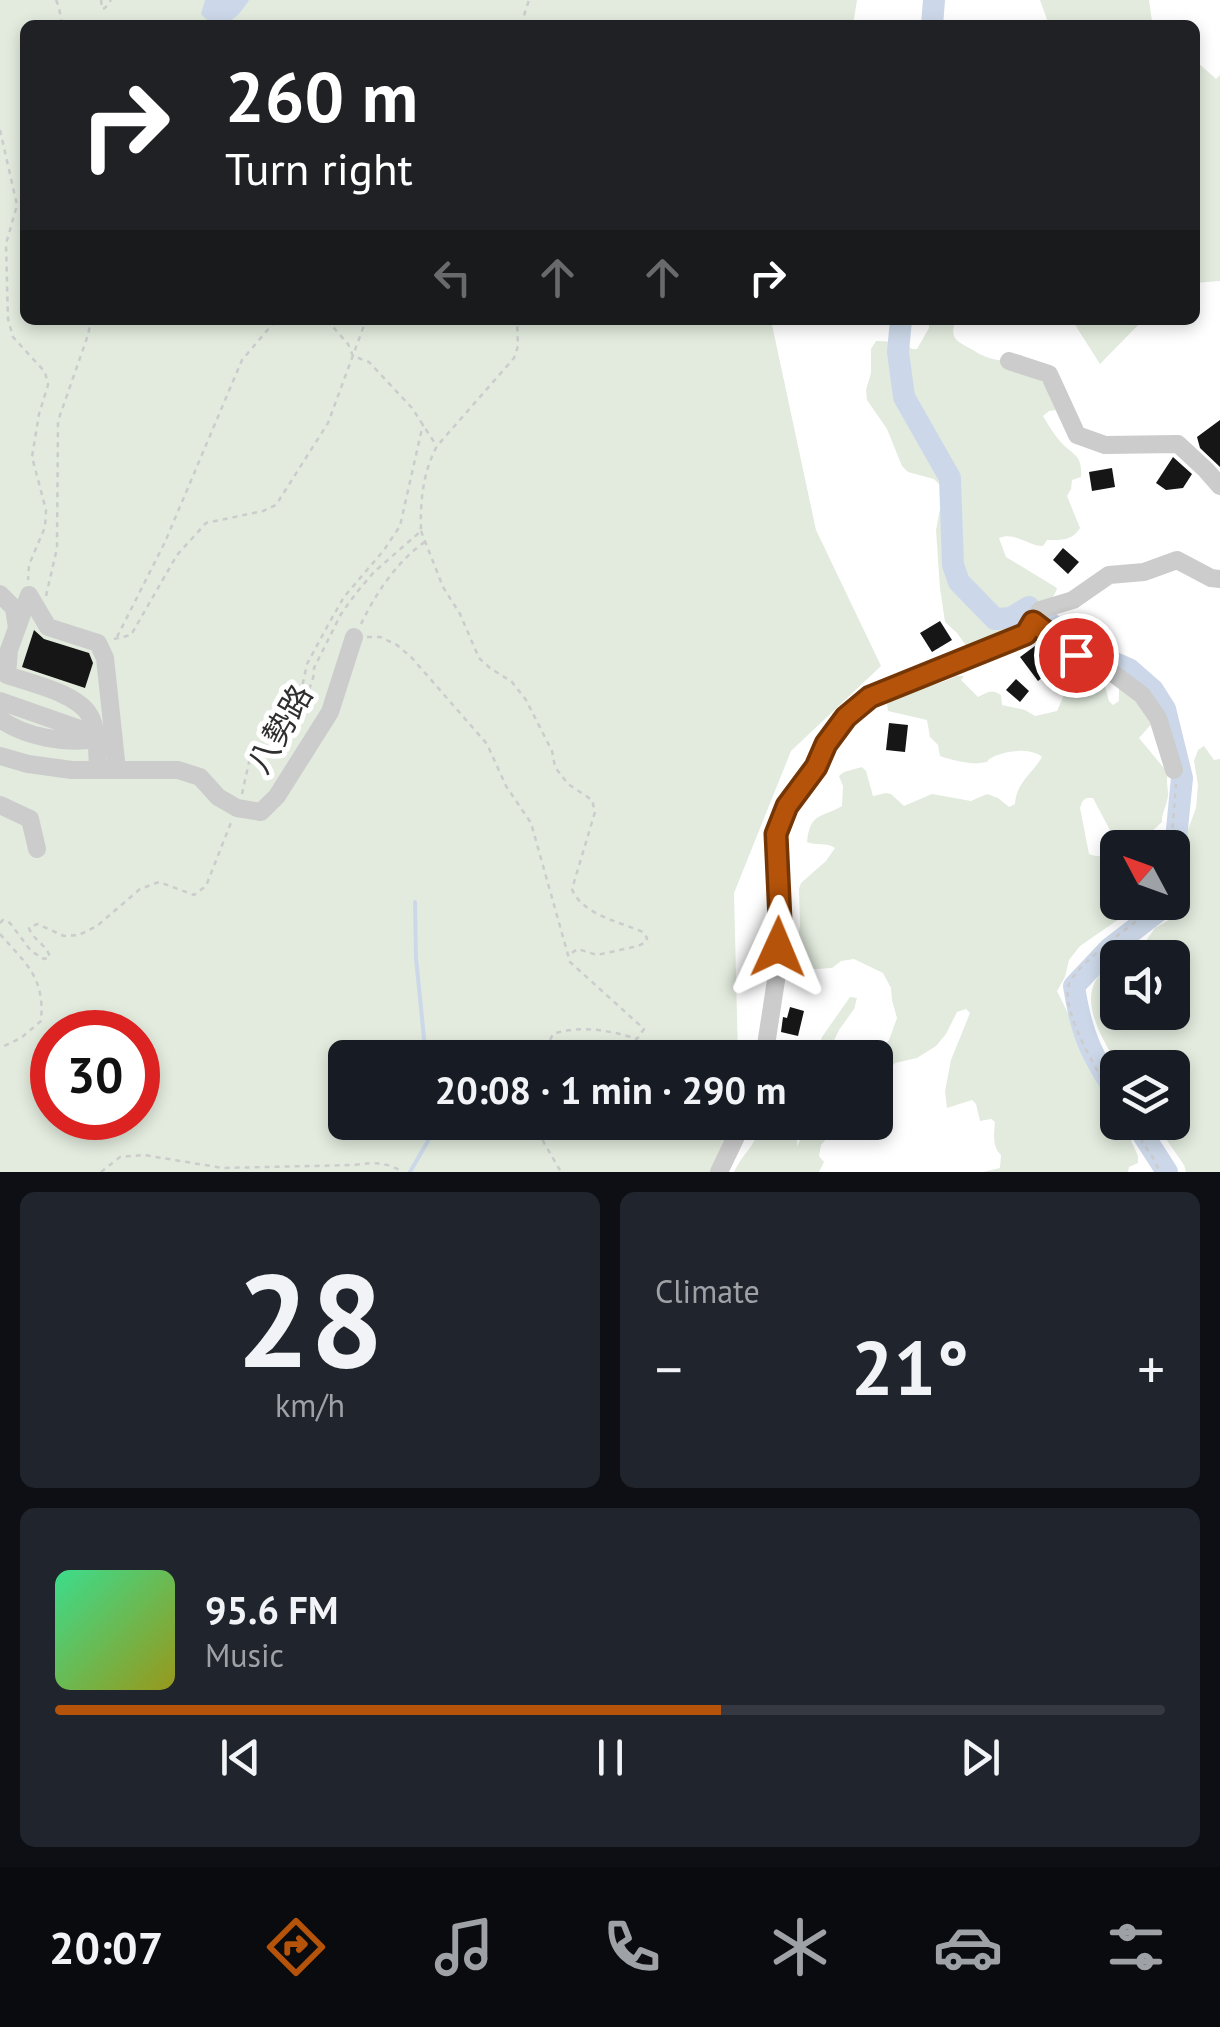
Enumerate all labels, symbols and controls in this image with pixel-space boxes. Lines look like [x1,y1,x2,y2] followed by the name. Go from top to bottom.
[225,51,418,141] text: 260 m
[60,60,190,190] icon: right
[225,139,413,197] text: Turn right
[425,250,480,305] icon: left
[530,250,585,305] icon: ahead
[635,250,690,305] icon: ahead
[740,250,795,305] icon: right
[1034,613,1119,698] pin
[1049,628,1104,683] icon: arrive
[237,676,321,781] street label: 八勢路
[1100,830,1190,920] north arrow
[1100,830,1190,1140] map controls
[726,895,830,999] position arrow
[1100,940,1190,1030] button: sound
[30,1010,160,1140] speed limit sign: 30
[1100,1050,1190,1140] button: layers
[435,1065,786,1114] text: 20:08 · 1 min · 290 m
[236,1235,384,1403] text: 28
[655,1270,760,1312] text: Climate
[851,1319,969,1416] text: 21°
[655,1333,683,1404] text: −
[1137,1333,1165,1404] text: +
[275,1384,345,1426] text: km/h
[205,1585,338,1634] text: 95.6 FM
[205,1634,284,1676] text: Music
[213,1730,268,1785] icon: previous
[583,1730,638,1785] icon: pause
[953,1730,1008,1785] icon: next
[261,1912,331,1982] icon: directions
[429,1912,499,1982] icon: music
[597,1912,667,1982] icon: phone
[765,1912,835,1982] icon: climate
[933,1912,1003,1982] icon: car
[1101,1912,1171,1982] icon: filters
[49,1918,163,1976] text: 20:07

